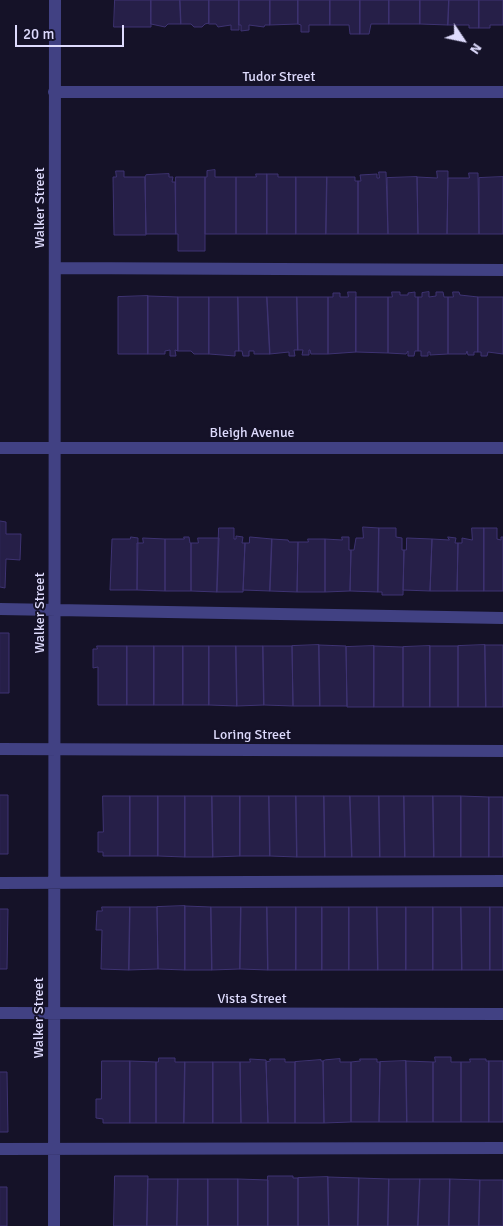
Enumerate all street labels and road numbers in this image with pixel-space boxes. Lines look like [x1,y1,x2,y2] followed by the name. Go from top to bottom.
[243,69,315,85] street label: Tudor Street
[32,167,48,249] street label: Walker Street
[209,425,295,441] street label: Bleigh Avenue
[32,572,48,654] street label: Walker Street
[213,727,291,743] street label: Loring Street
[31,977,47,1059] street label: Walker Street
[217,991,287,1007] street label: Vista Street

